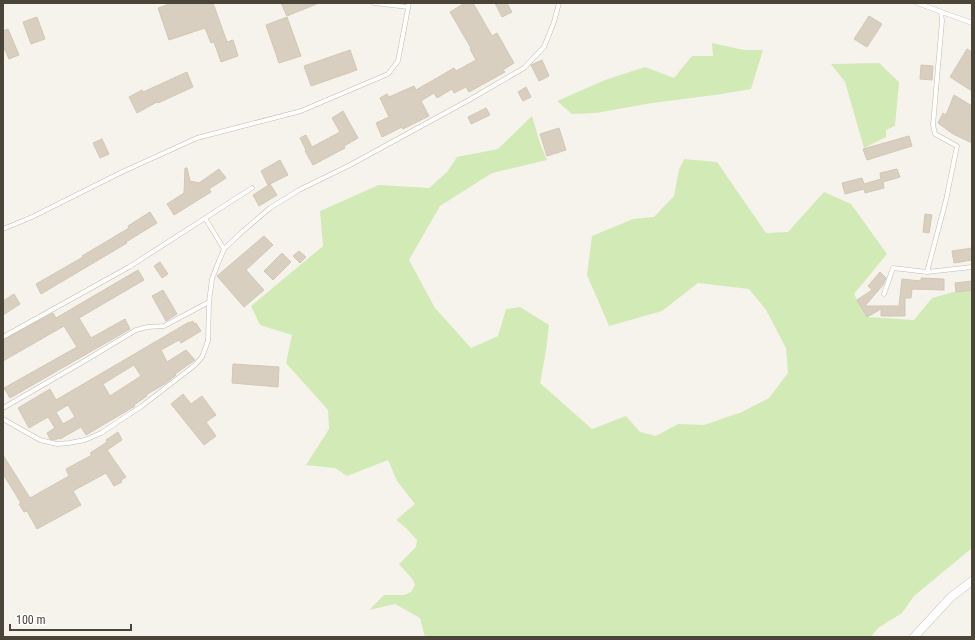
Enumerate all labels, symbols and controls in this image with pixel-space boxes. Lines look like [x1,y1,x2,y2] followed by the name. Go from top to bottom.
[10,606,131,632] scale bar
[16,613,46,627] text: 100 m

